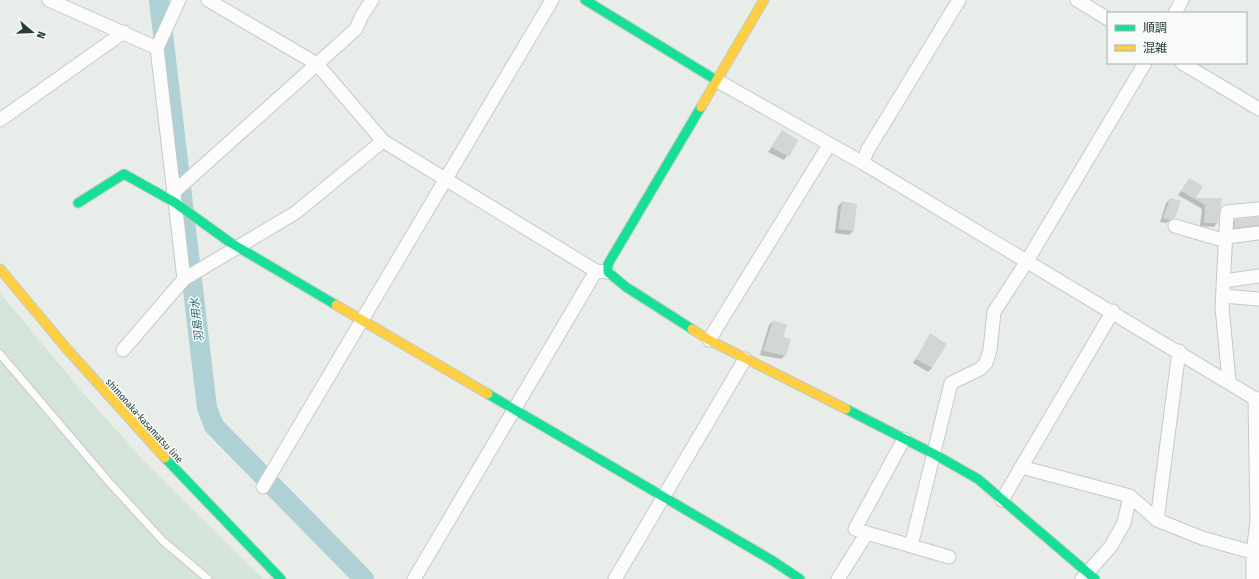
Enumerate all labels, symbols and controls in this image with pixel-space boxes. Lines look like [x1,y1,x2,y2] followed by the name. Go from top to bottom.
[12,12,52,52] north arrow
[1107,12,1247,64] legend
[1143,21,1167,35] text: 順調
[34,30,48,40] text: N
[1143,41,1167,55] text: 混雑
[188,296,206,343] water label: 羽島用水
[103,376,185,466] street label: shimonaka-kasamatsu line

